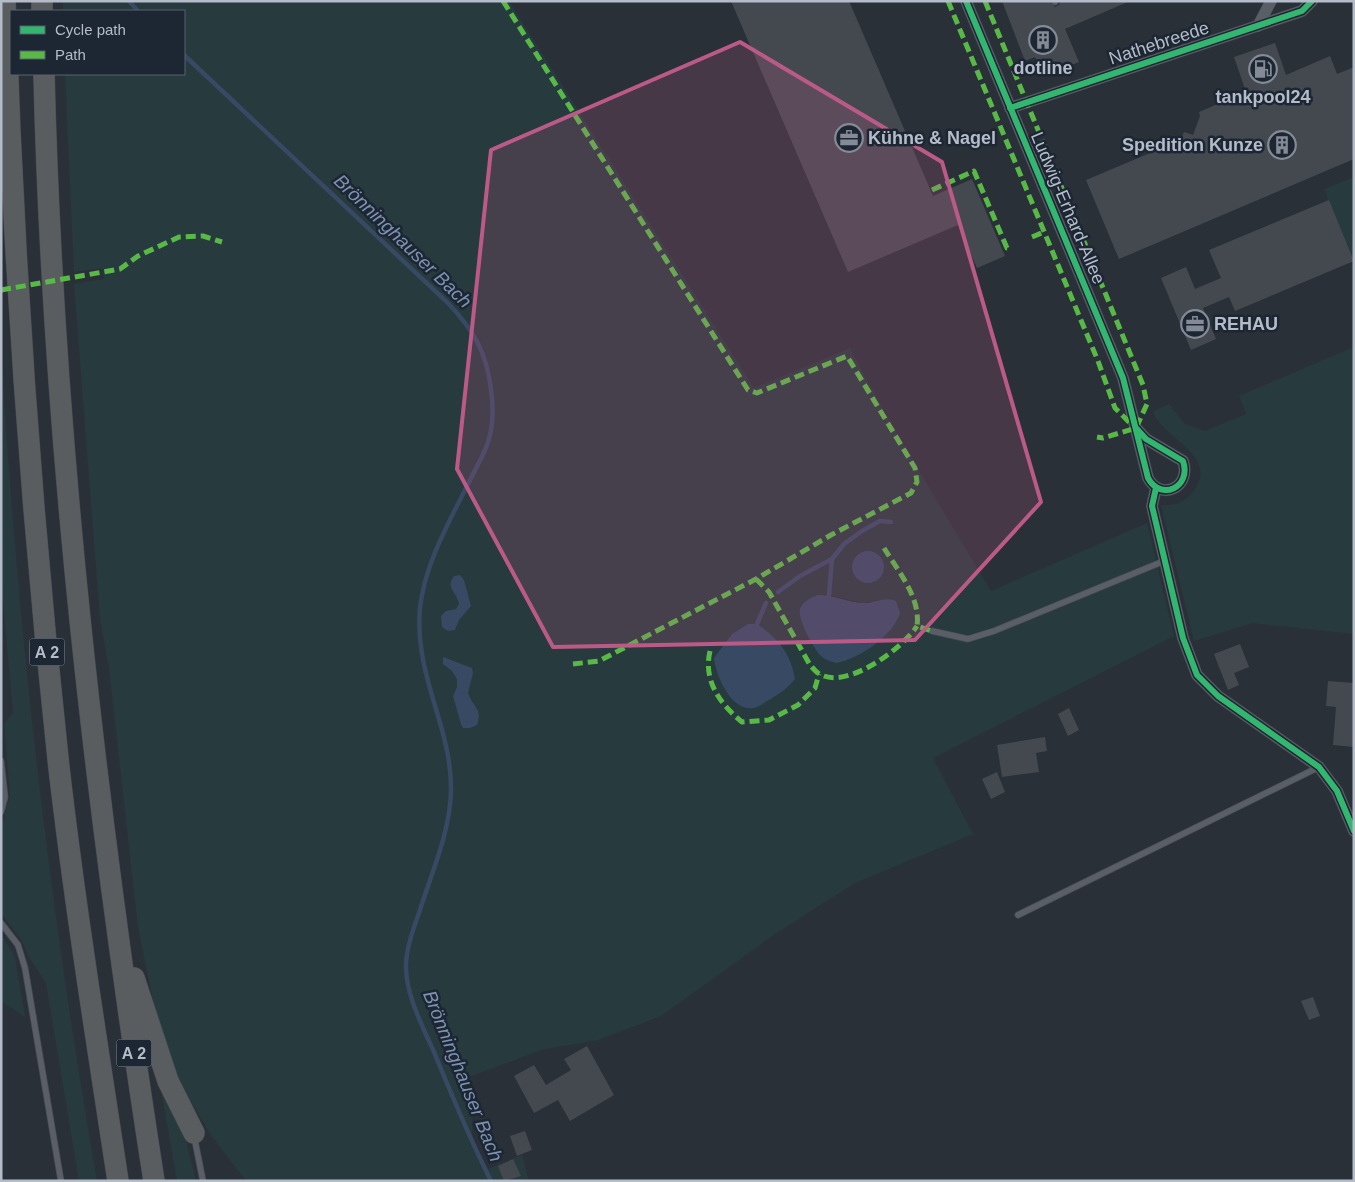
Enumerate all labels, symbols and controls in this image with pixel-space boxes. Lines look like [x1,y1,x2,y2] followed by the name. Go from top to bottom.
[10,10,185,75] legend
[1106,17,1212,69] street label: Nathebreede
[55,21,126,38] text: Cycle path
[1028,25,1058,55] building icon: dotline
[55,46,86,63] text: Path
[1248,54,1278,84] fuel station icon: tankpool24
[1014,58,1073,78] place label: dotline
[1215,87,1311,107] place label: tankpool24
[834,123,864,153] office icon: Kühne & Nagel
[868,128,996,148] place label: Kühne & Nagel
[1027,129,1109,287] street label: Ludwig-Erhard-Allee
[1267,130,1297,160] building icon: Spedition Kunze
[1122,135,1263,155] place label: Spedition Kunze
[330,170,476,312] water label: Brönninghauser Bach
[1180,309,1210,339] office icon: REHAU
[1214,314,1278,334] place label: REHAU
[30,638,64,666] road number: A 2
[419,987,507,1165] water label: Brönninghauser Bach
[116,1040,152,1066] road number: A 2

